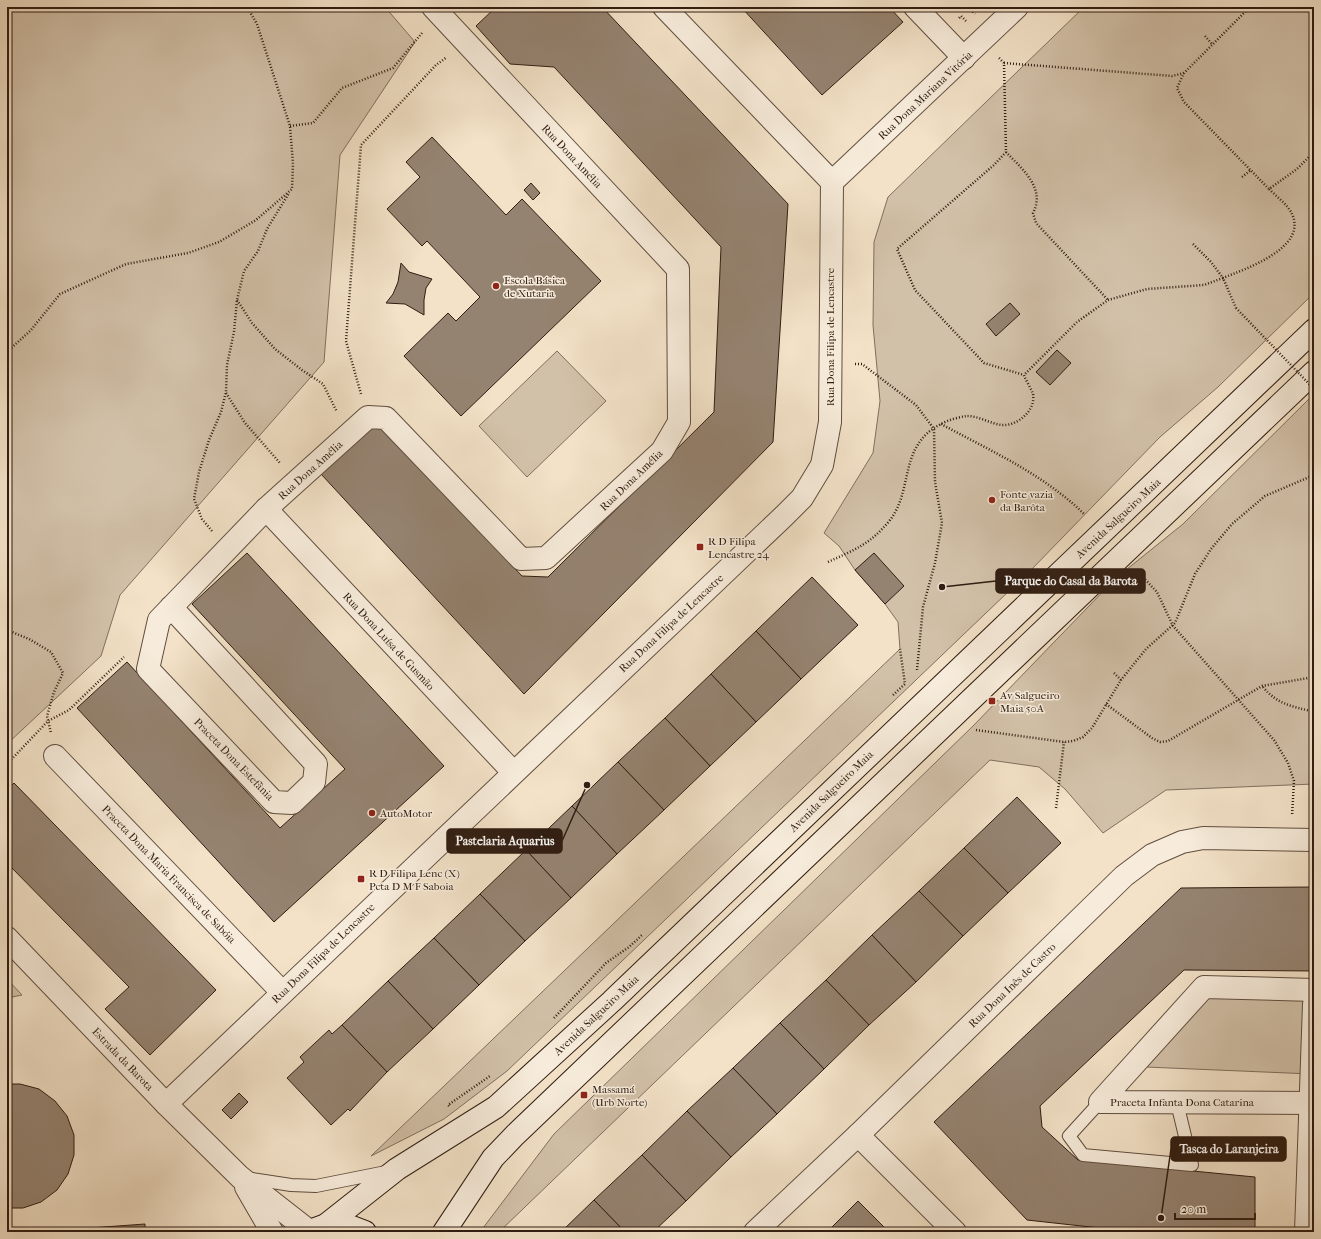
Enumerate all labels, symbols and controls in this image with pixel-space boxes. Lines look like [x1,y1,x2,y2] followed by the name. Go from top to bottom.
[876,48,976,142] street label: Rua Dona Mariana Vitória
[539,122,605,192] street label: Rua Dona Amélia
[824,267,837,406] street label: Rua Dona Filipa de Lencastre
[504,274,566,300] place label: Escola Básica de Xutaria
[491,281,501,291] marker: Escola Básica de Xutaria
[275,437,346,503] street label: Rua Dona Amélia
[597,446,666,514] street label: Rua Dona Amélia
[1072,475,1164,562] street label: Avenida Salgueiro Maia
[1000,488,1054,514] place label: Fonte vazia da Barôta
[987,495,997,505] marker: Fonte vazia da Barôta
[708,535,769,561] place label: R D Filipa Lencastre 24
[695,542,705,552] marker: R D Filipa Lencastre 24
[996,569,1145,593] callout: Parque do Casal da Barota
[616,571,727,675] street label: Rua Dona Filipa de Lencastre
[1005,574,1138,589] text: Parque do Casal da Barota
[340,590,437,693] street label: Rua Dona Luísa de Gusmão
[999,689,1060,715] place label: Av Salgueiro Maia 50A
[987,696,997,706] marker: Av Salgueiro Maia 50A
[191,715,277,804] street label: Praceta Dona Estefânia
[786,747,877,835] street label: Avenida Salgueiro Maia
[99,803,239,947] street label: Praceta Dona Maria Francisca de Sabóia
[379,807,432,820] place label: AutoMotor
[367,808,377,818] marker: AutoMotor
[447,829,562,853] callout: Pastelaria Aquarius
[456,834,555,849] text: Pastelaria Aquarius
[369,867,460,893] place label: R D Filipa Lenc (X) Pcta D M F Saboia
[356,874,366,884] marker: R D Filipa Lenc (X) Pcta D M F Saboia
[269,900,378,1006] street label: Rua Dona Filipa de Lencastre
[966,940,1059,1030] street label: Rua Dona Inês de Castro
[550,972,642,1059] street label: Avenida Salgueiro Maia
[89,1025,157,1094] street label: Estrada da Barota
[592,1083,647,1109] place label: Massamá (Urb Norte)
[579,1090,589,1100] marker: Massamá (Urb Norte)
[1110,1096,1255,1109] street label: Praceta Infanta Dona Catarina
[1171,1137,1286,1161] callout: Tasca do Laranjeira
[1178,1142,1279,1156] text: Tasca do Laranjeira
[1175,1195,1255,1221] scale bar
[1181,1202,1206,1216] text: 20 m

